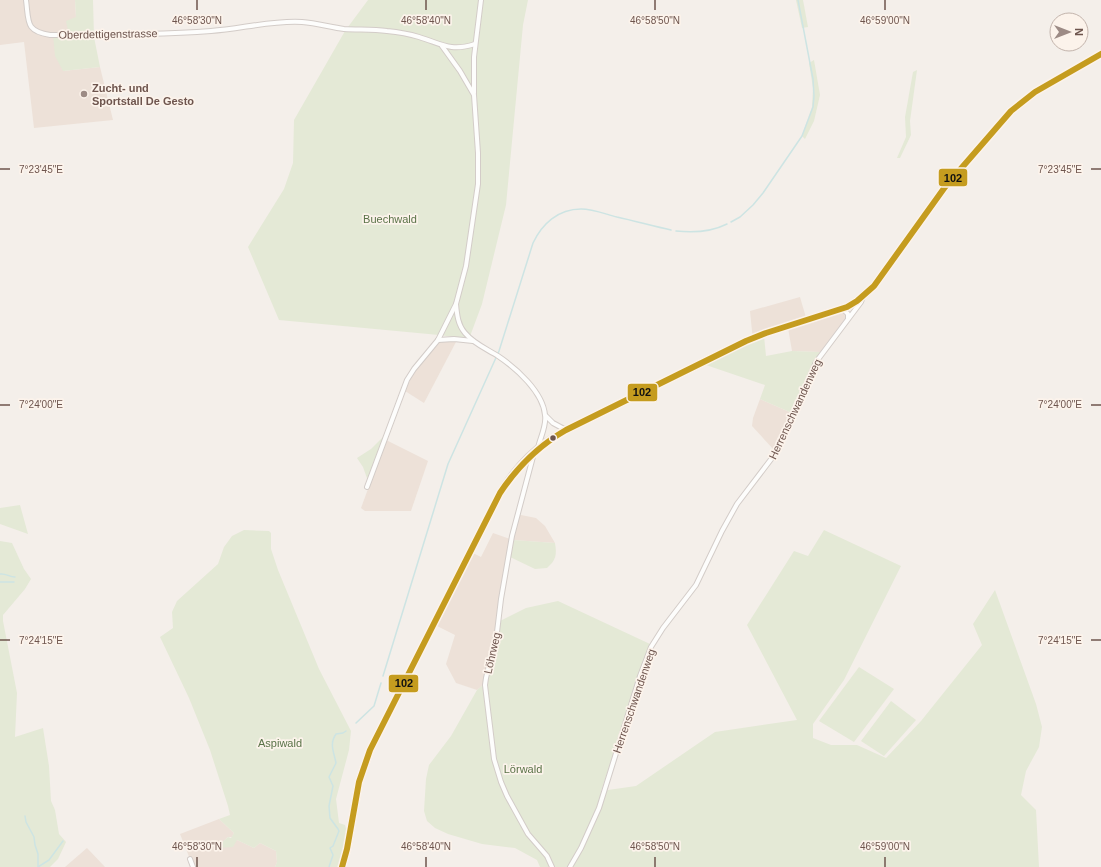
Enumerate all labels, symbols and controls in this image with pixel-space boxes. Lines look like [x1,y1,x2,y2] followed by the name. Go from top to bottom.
[1049,12,1089,52] north arrow
[172,15,222,26] text: 46°58'30"N
[401,15,451,26] text: 46°58'40"N
[630,15,680,26] text: 46°58'50"N
[860,15,910,26] text: 46°59'00"N
[58,27,158,41] street label: Oberdettigenstrasse
[1073,28,1085,36] text: N
[92,82,194,107] place label: Zucht- und Sportstall De Gesto
[79,89,89,99] marker: Zucht- und Sportstall De Gesto
[19,164,63,175] text: 7°23'45"E
[1038,164,1082,175] text: 7°23'45"E
[938,168,968,187] line badge: 102
[944,172,962,184] text: 102
[363,213,417,225] park label: Buechwald
[766,357,824,461] street label: Herrenschwandenweg
[627,383,658,402] line badge: 102
[633,386,651,398] text: 102
[19,399,63,410] text: 7°24'00"E
[1038,399,1082,410] text: 7°24'00"E
[548,433,558,443] unlabelled marker
[481,631,503,675] street label: Löhrweg
[19,635,63,646] text: 7°24'15"E
[1038,635,1082,646] text: 7°24'15"E
[611,647,657,755] street label: Herrenschwandenweg
[388,674,419,693] line badge: 102
[395,677,413,689] text: 102
[258,737,302,749] park label: Aspiwald
[504,763,542,775] park label: Lörwald
[172,841,222,852] text: 46°58'30"N
[401,841,451,852] text: 46°58'40"N
[630,841,680,852] text: 46°58'50"N
[860,841,910,852] text: 46°59'00"N

